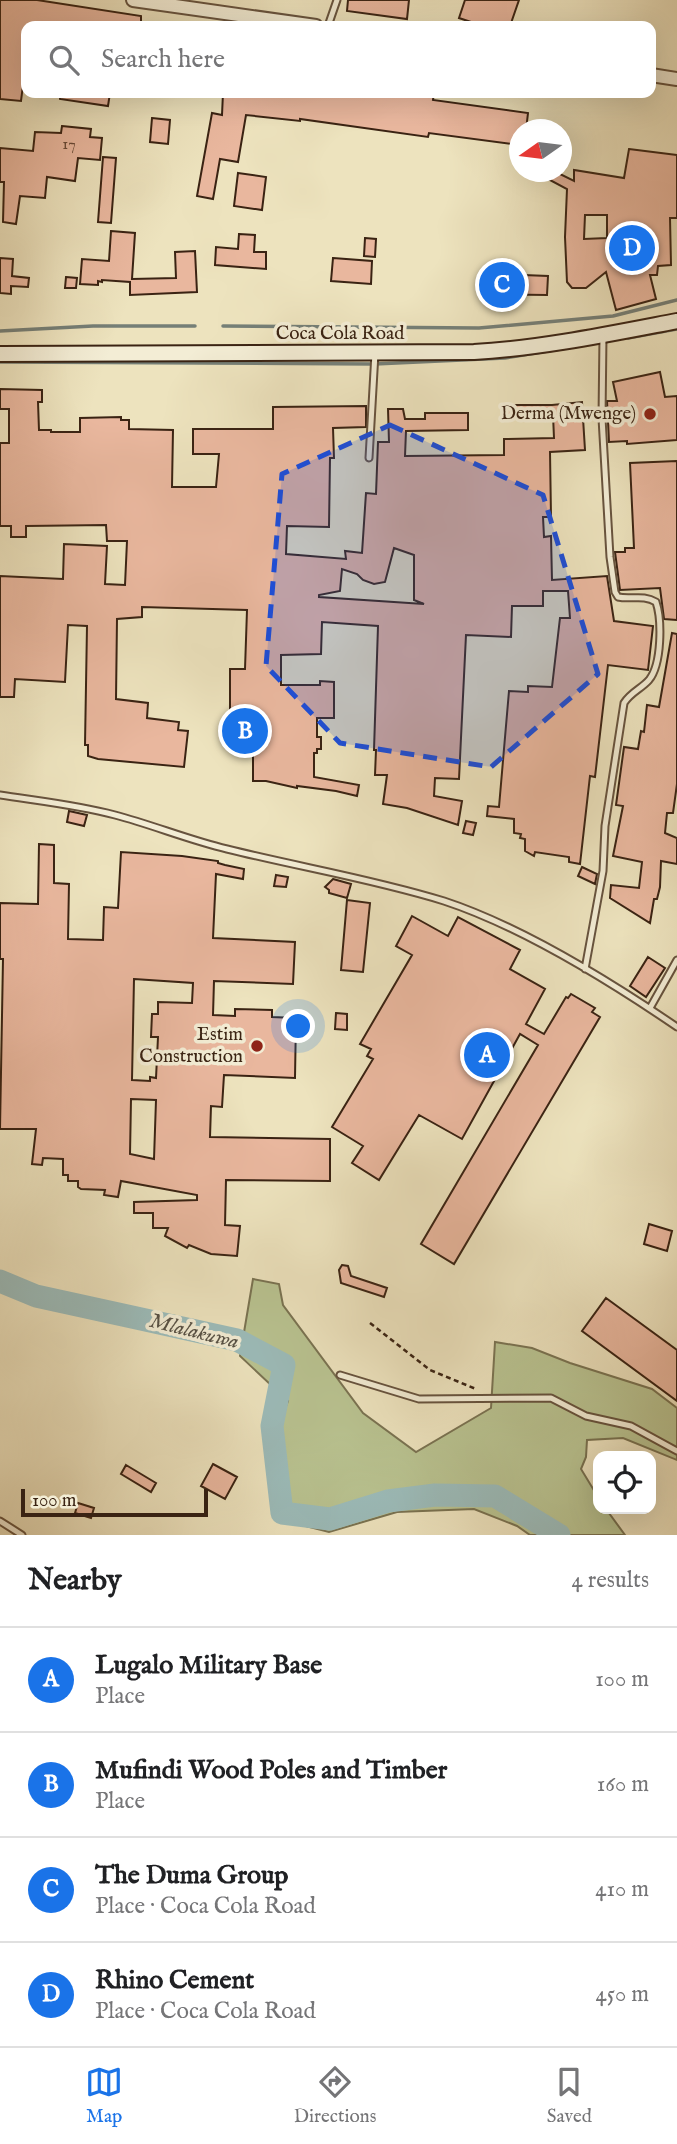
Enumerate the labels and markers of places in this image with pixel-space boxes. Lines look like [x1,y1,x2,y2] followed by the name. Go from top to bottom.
[609,222,655,274] pin: D
[479,259,525,311] pin: C
[501,402,636,426] place label: Derma (Mwenge)
[642,406,658,422] marker: Derma (Mwenge)
[222,705,268,757] pin: B
[139,1023,243,1069] place label: Estim Construction
[464,1029,510,1081] pin: A
[249,1038,265,1054] marker: Estim Construction

